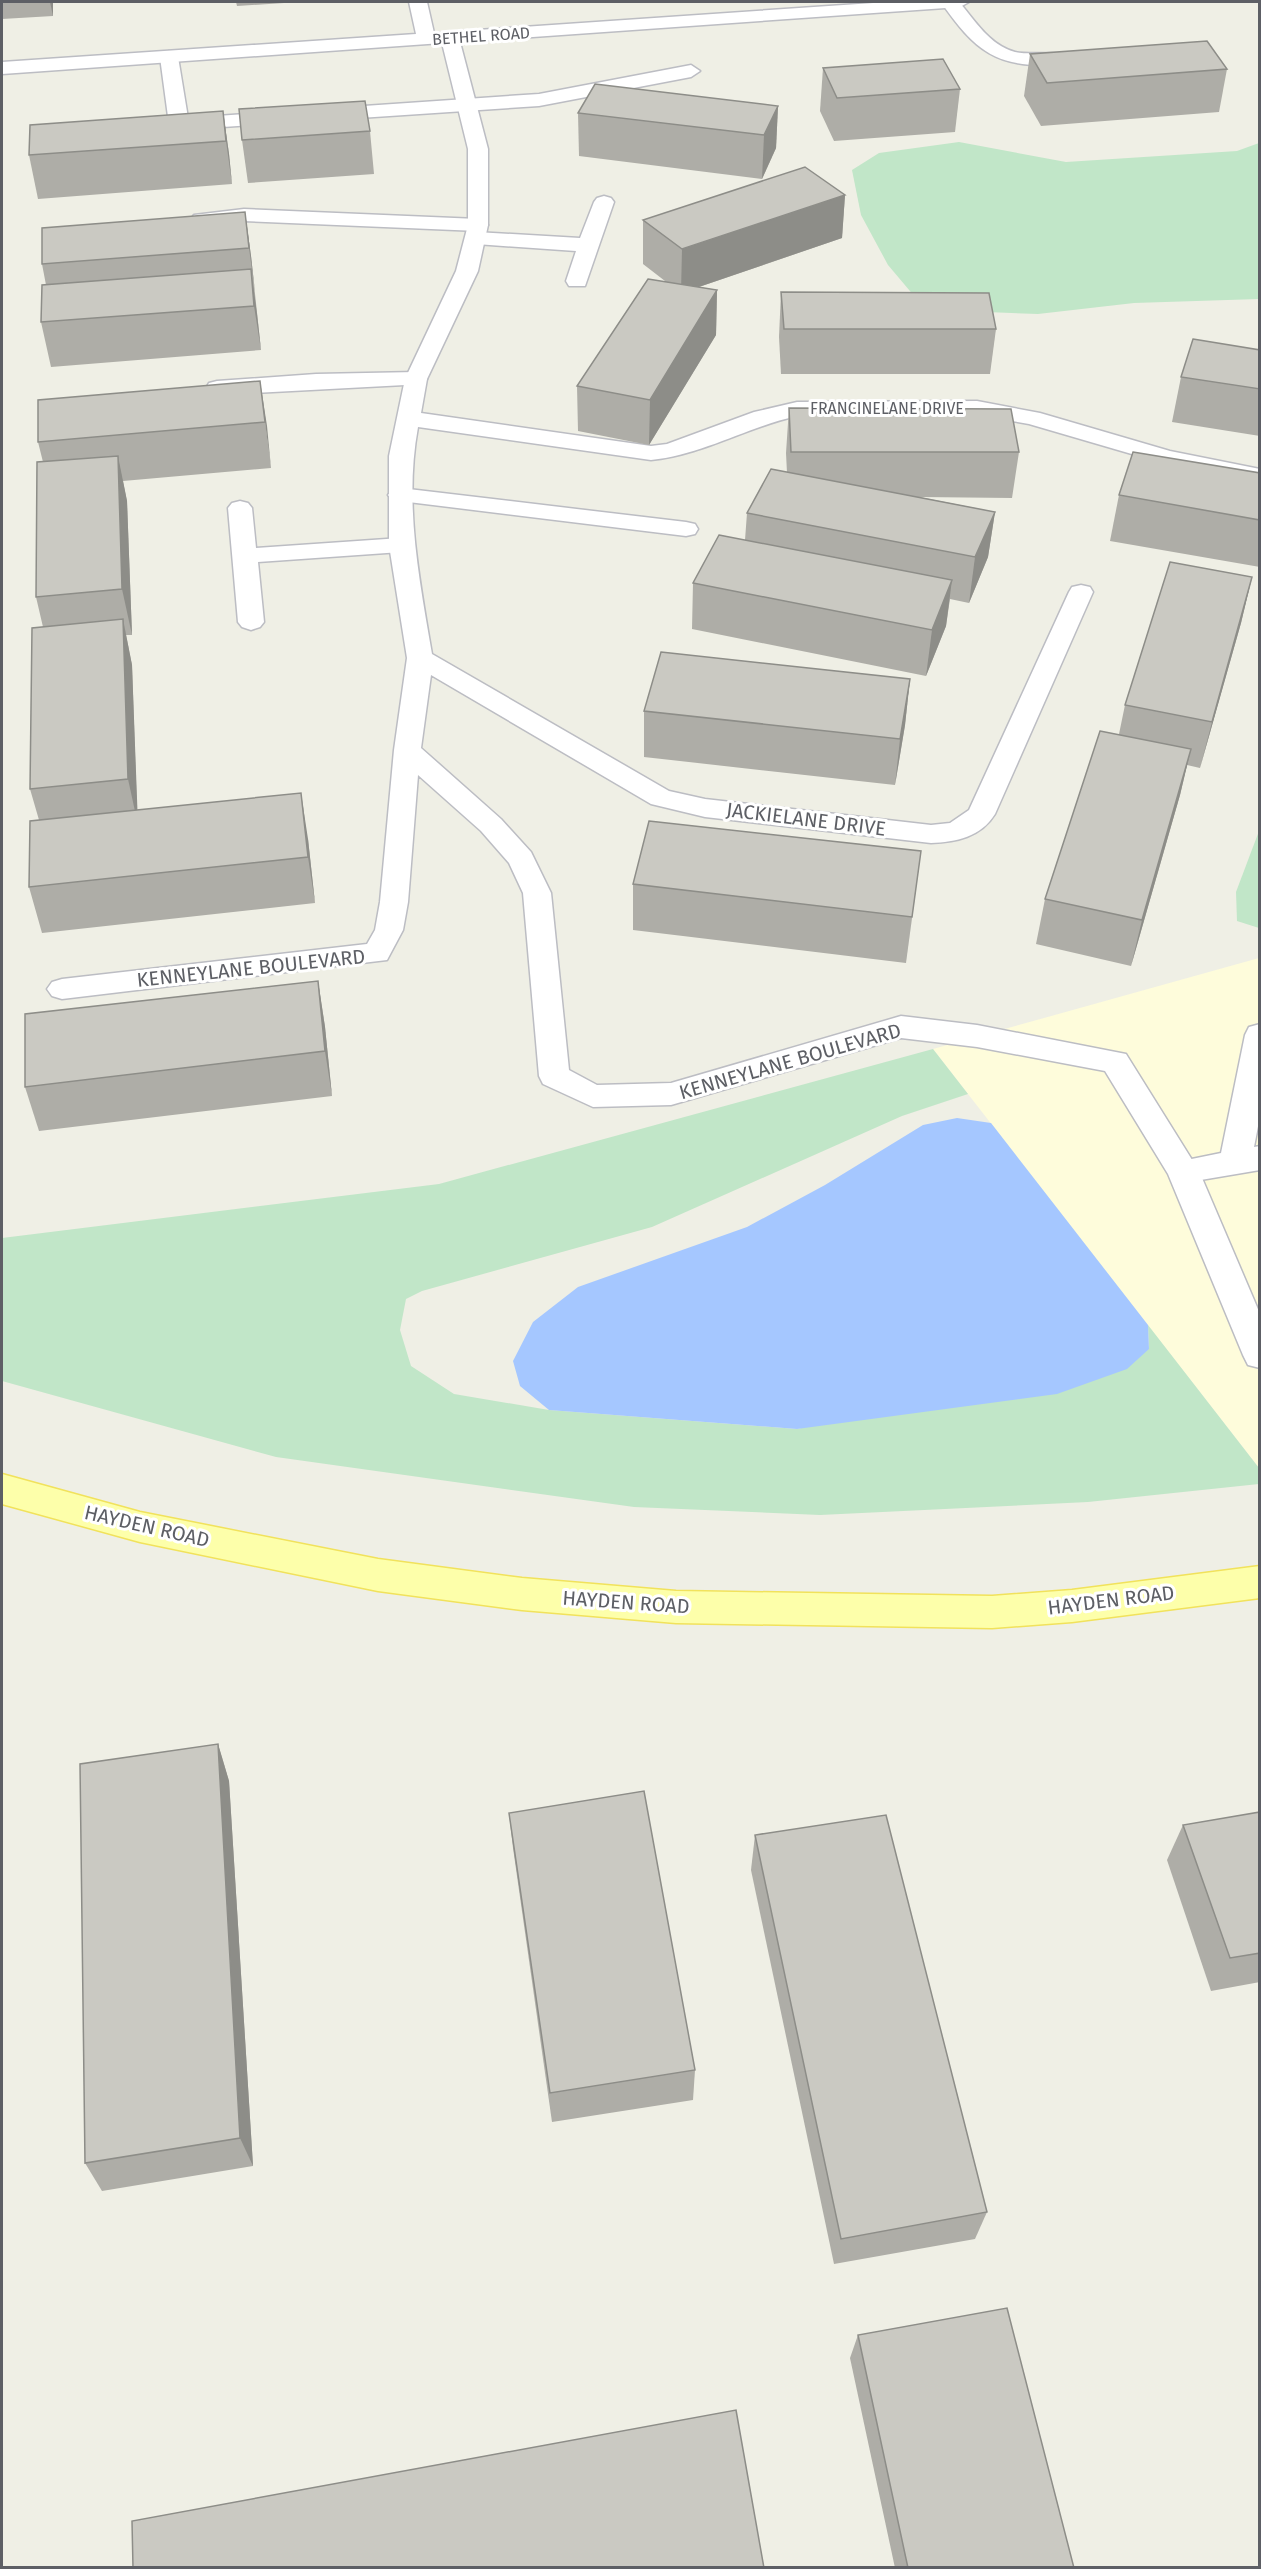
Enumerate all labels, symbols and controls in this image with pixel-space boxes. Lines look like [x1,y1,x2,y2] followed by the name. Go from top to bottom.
[431,23,531,49] street label: BETHEL ROAD
[810,399,964,418] street label: FRANCINELANE DRIVE
[725,797,887,841] street label: JACKIELANE DRIVE
[136,944,366,992] street label: KENNEYLANE BOULEVARD
[676,1018,904,1104] street label: KENNEYLANE BOULEVARD
[82,1500,212,1552] street label: HAYDEN ROAD
[1046,1580,1176,1620] street label: HAYDEN ROAD
[562,1586,690,1618] street label: HAYDEN ROAD

